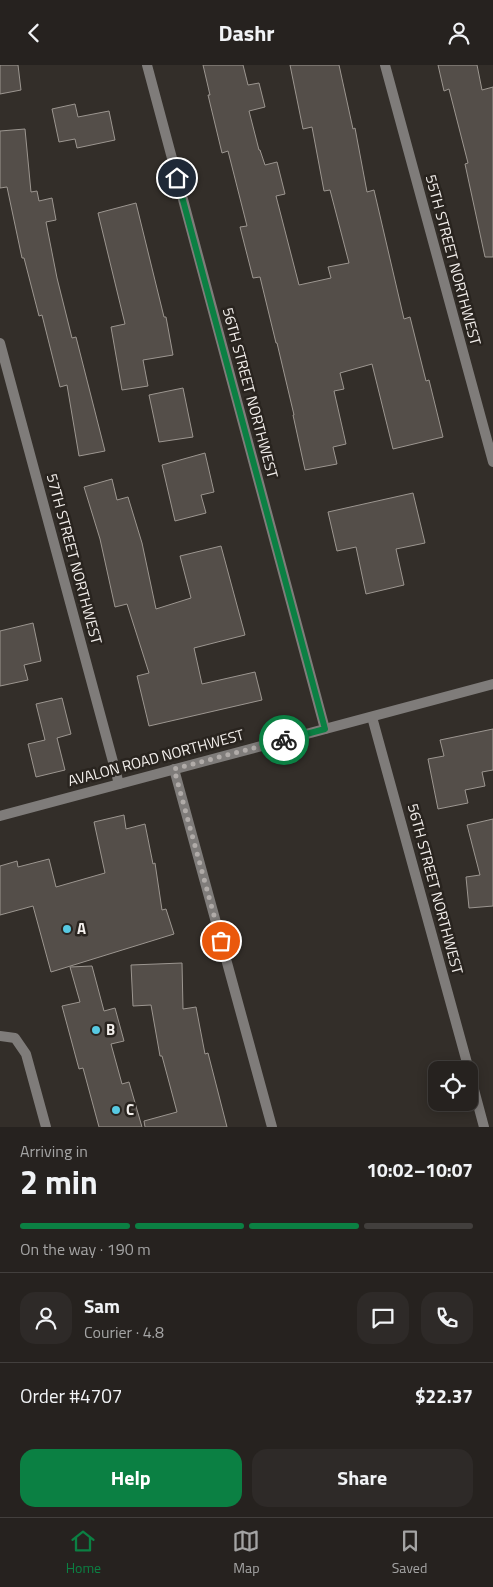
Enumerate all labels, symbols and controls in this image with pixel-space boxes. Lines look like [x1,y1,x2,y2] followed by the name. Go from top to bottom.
[218,16,275,50] text: Dashr
[20,19,48,47] icon: back
[445,19,473,47] icon: person
[156,157,198,199] pin
[163,164,191,192] icon: home
[420,172,487,348] street label: 55TH STREET NORTHWEST
[217,305,284,481] street label: 56TH STREET NORTHWEST
[41,471,108,647] street label: 57TH STREET NORTHWEST
[259,715,309,765] courier
[65,723,247,792] street label: AVALON ROAD NORTHWEST
[270,726,298,754] icon: bike
[402,801,469,977] street label: 56TH STREET NORTHWEST
[77,917,86,940] place label: A
[200,920,242,962] pin
[61,923,73,935] marker: A
[207,927,235,955] icon: bag
[106,1018,115,1041] place label: B
[90,1024,102,1036] marker: B
[428,1061,478,1111] map controls
[428,1061,478,1111] button: locate
[126,1098,134,1121] place label: C
[110,1104,122,1116] marker: C
[20,1139,88,1163] text: Arriving in
[366,1155,473,1184] text: 10:02–10:07
[20,1158,98,1206] text: 2 min
[20,1237,151,1261] text: On the way · 190 m
[84,1291,120,1320] text: Sam
[20,1292,72,1344] button: person
[357,1292,409,1344] button: chat
[421,1292,473,1344] button: phone
[84,1320,164,1344] text: Courier · 4.8
[20,1381,122,1410] text: Order #4707
[415,1381,473,1410] text: $22.37
[20,1449,242,1507] button: Help
[252,1449,473,1507] button: Share
[66,1527,101,1578] tab: Home
[232,1527,260,1578] tab: Map
[392,1527,427,1578] tab: Saved

